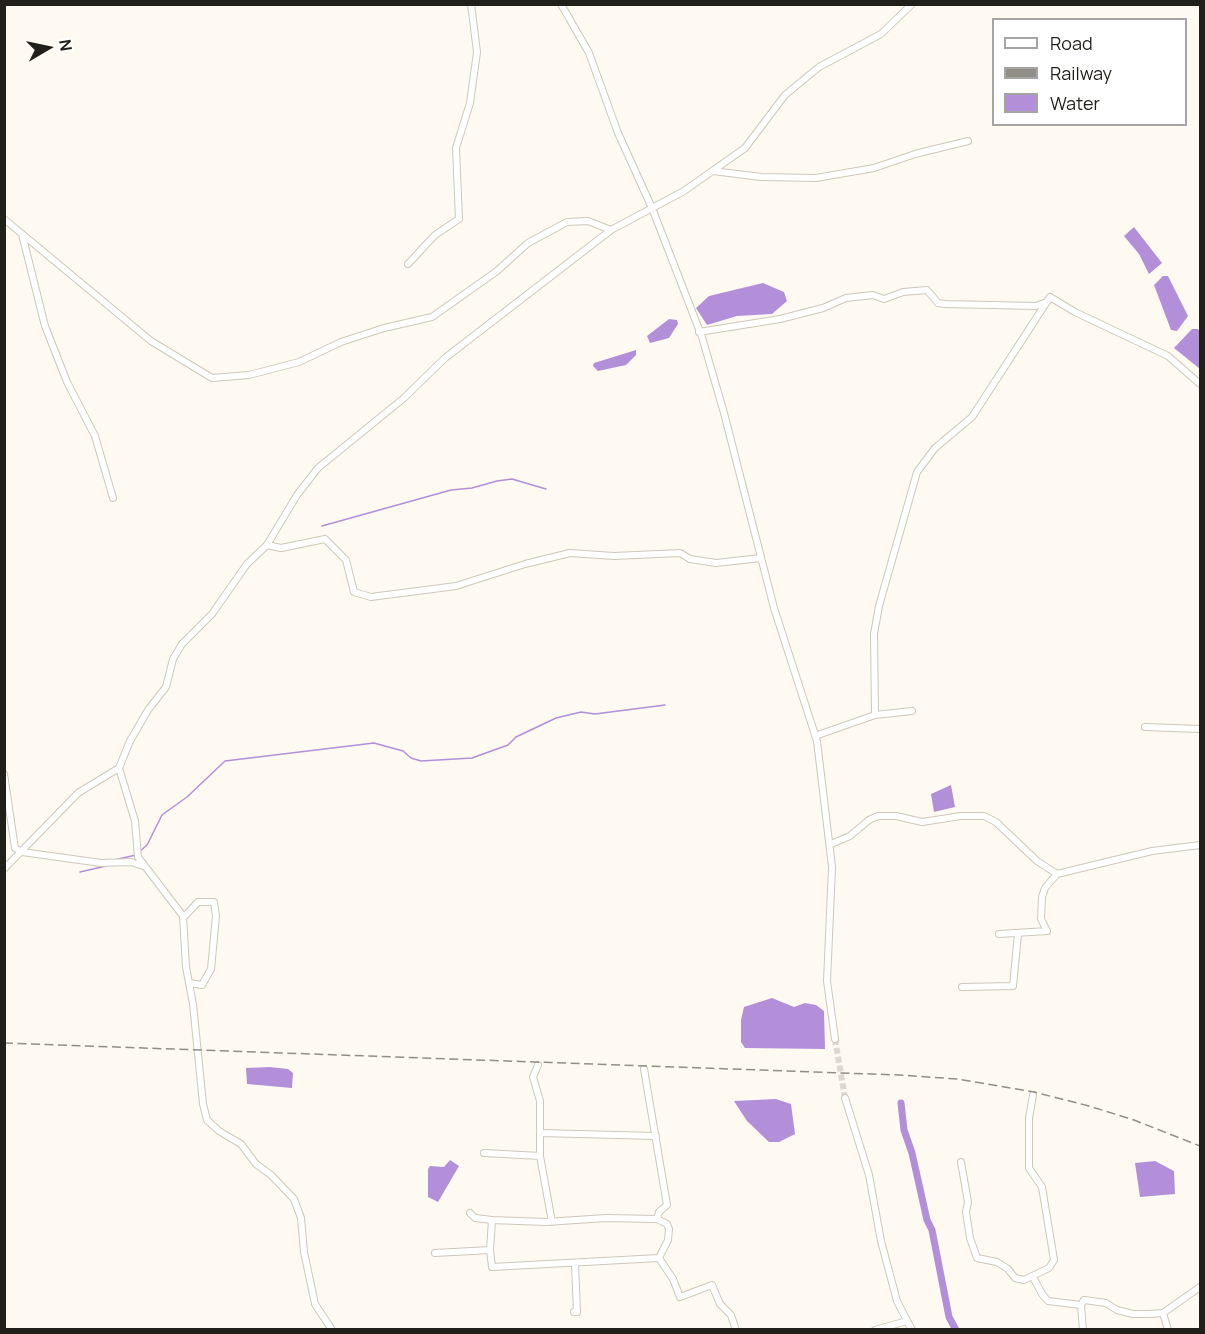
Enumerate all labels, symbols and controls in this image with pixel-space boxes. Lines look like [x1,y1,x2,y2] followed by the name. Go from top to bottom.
[18,18,78,78] north arrow
[992,18,1187,126] legend
[1050,31,1093,55] text: Road
[54,38,78,53] text: N
[1050,61,1112,85] text: Railway
[1050,91,1100,115] text: Water

